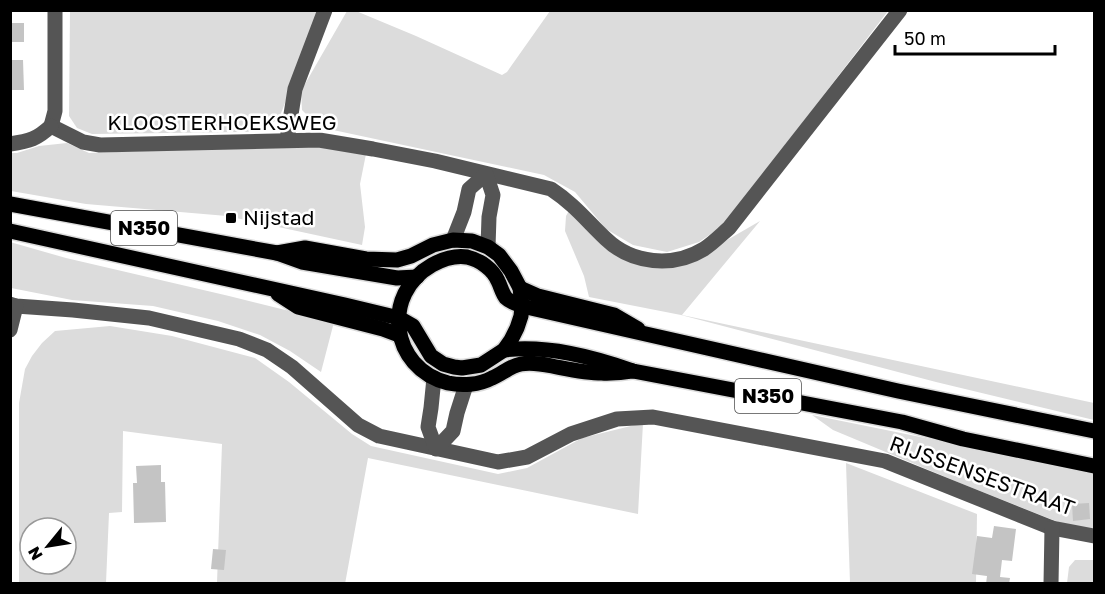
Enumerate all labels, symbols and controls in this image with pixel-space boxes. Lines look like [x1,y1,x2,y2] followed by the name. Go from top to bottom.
[895,18,1056,56] scale bar
[904,27,946,49] text: 50 m
[107,109,337,135] street label: KLOOSTERHOEKSWEG
[243,204,315,230] place label: Nijstad
[111,211,177,245] road number: N350
[224,211,238,225] marker: Nijstad
[735,379,801,413] road number: N350
[886,430,1078,521] street label: RIJSSENSESTRAAT
[18,516,78,576] north arrow
[23,543,47,564] text: N

